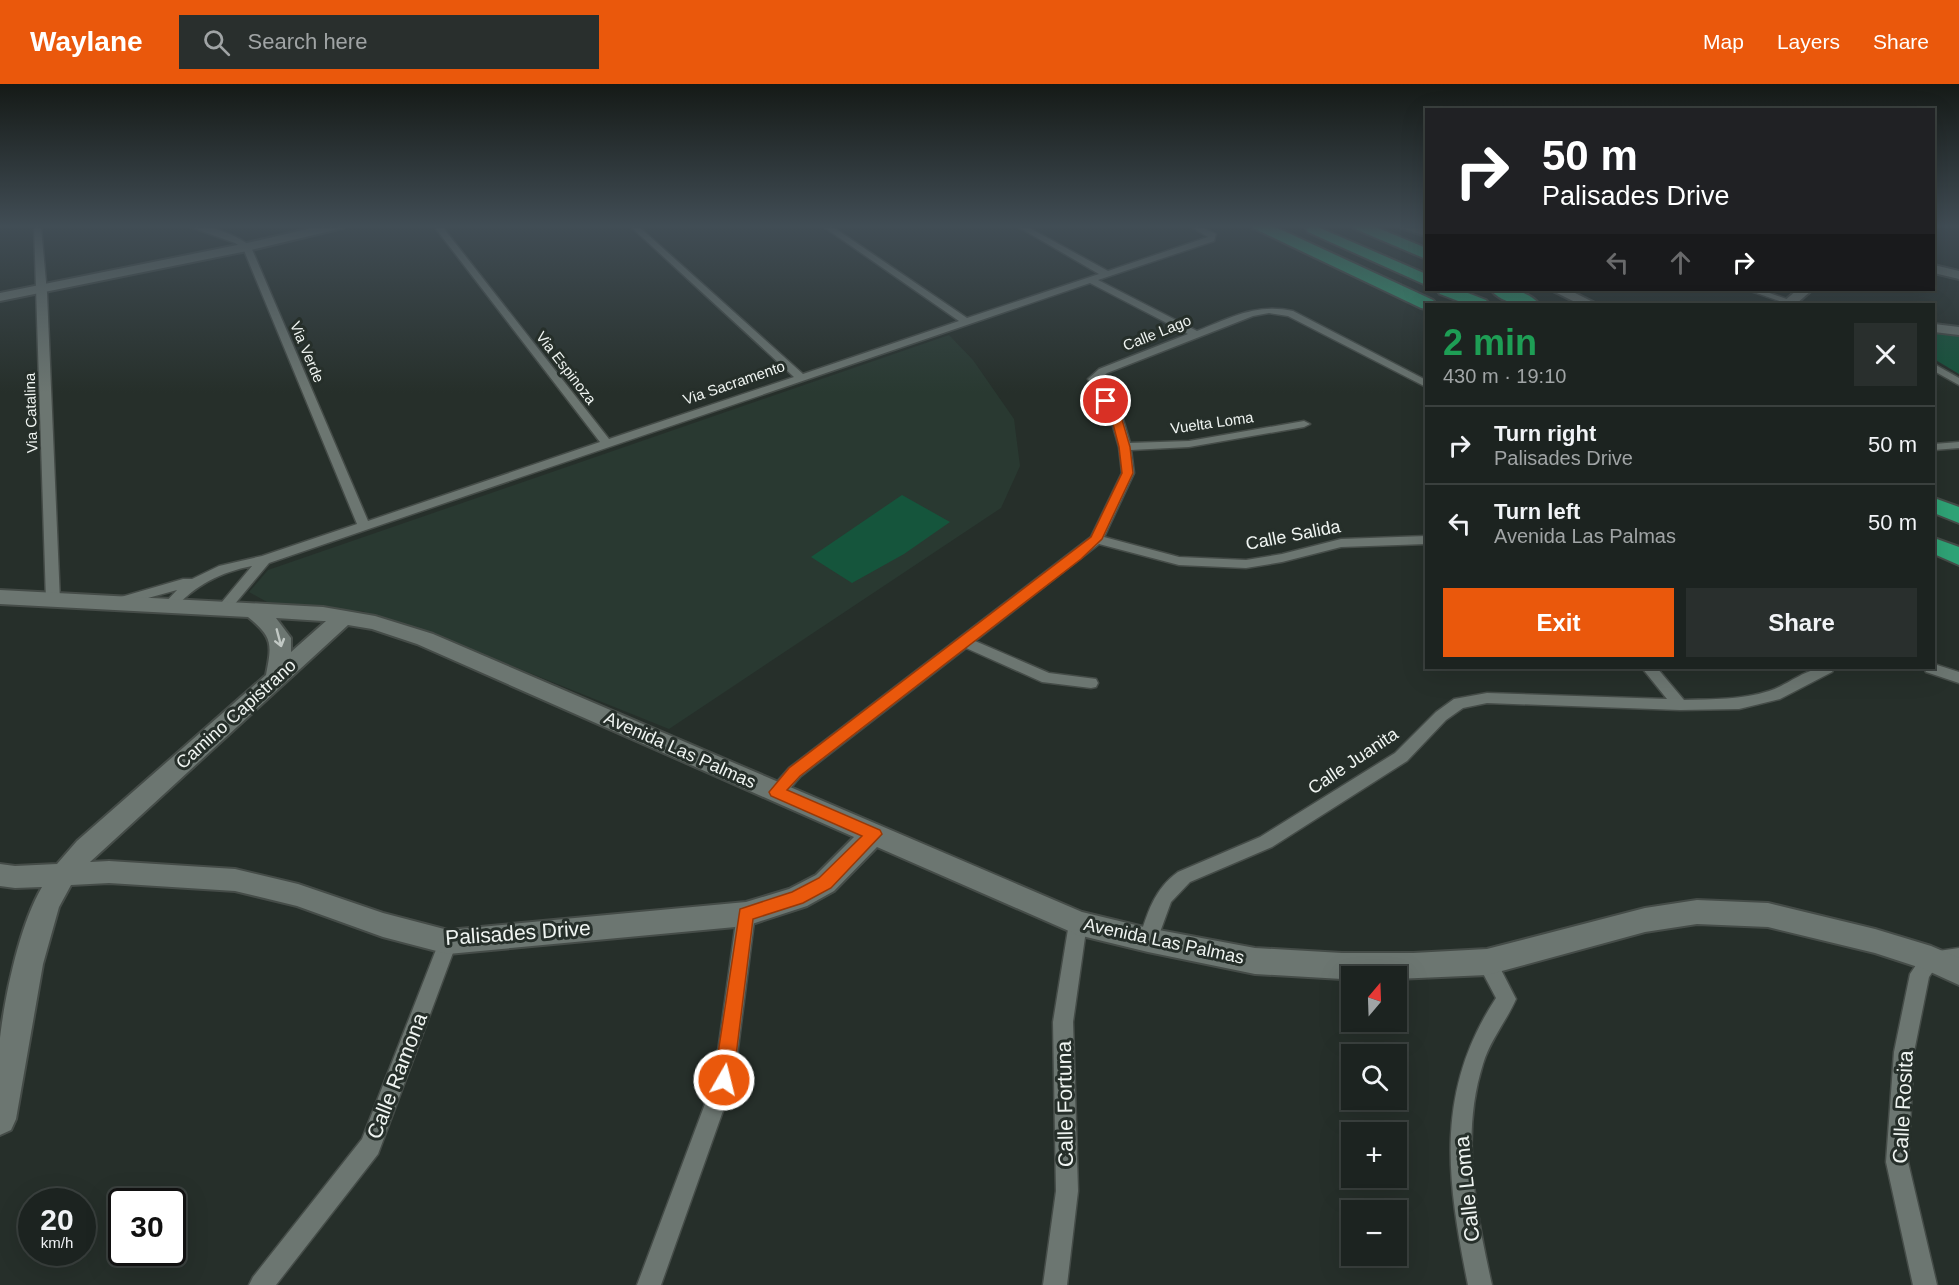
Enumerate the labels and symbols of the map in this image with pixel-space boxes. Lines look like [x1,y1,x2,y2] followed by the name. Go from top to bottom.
[1120,311,1193,354] street label: Calle Lago
[287,319,328,385] street label: Via Verde
[533,328,600,408] street label: Via Espinoza
[681,357,787,408] street label: Via Sacramento
[21,372,40,454] street label: Via Catalina
[1080,375,1131,426] pin
[1169,408,1255,437] street label: Vuelta Loma
[1244,516,1343,554] street label: Calle Salida
[274,629,285,648] one-way arrow
[172,655,300,773] street label: Camino Capistrano
[601,708,759,792] street label: Avenida Las Palmas
[1304,723,1403,798] street label: Calle Juanita
[1082,914,1246,968] street label: Avenida Las Palmas
[444,916,592,949] street label: Palisades Drive
[1341,966,1407,1032] north arrow
[362,1009,431,1142] street label: Calle Ramona
[1052,1040,1077,1167] street label: Calle Fortuna
[692,1048,756,1112] position arrow
[1888,1050,1917,1164] street label: Calle Rosita
[1449,1135,1483,1243] street label: Calle Loma
[108,1188,186,1266] speed limit sign: 30

